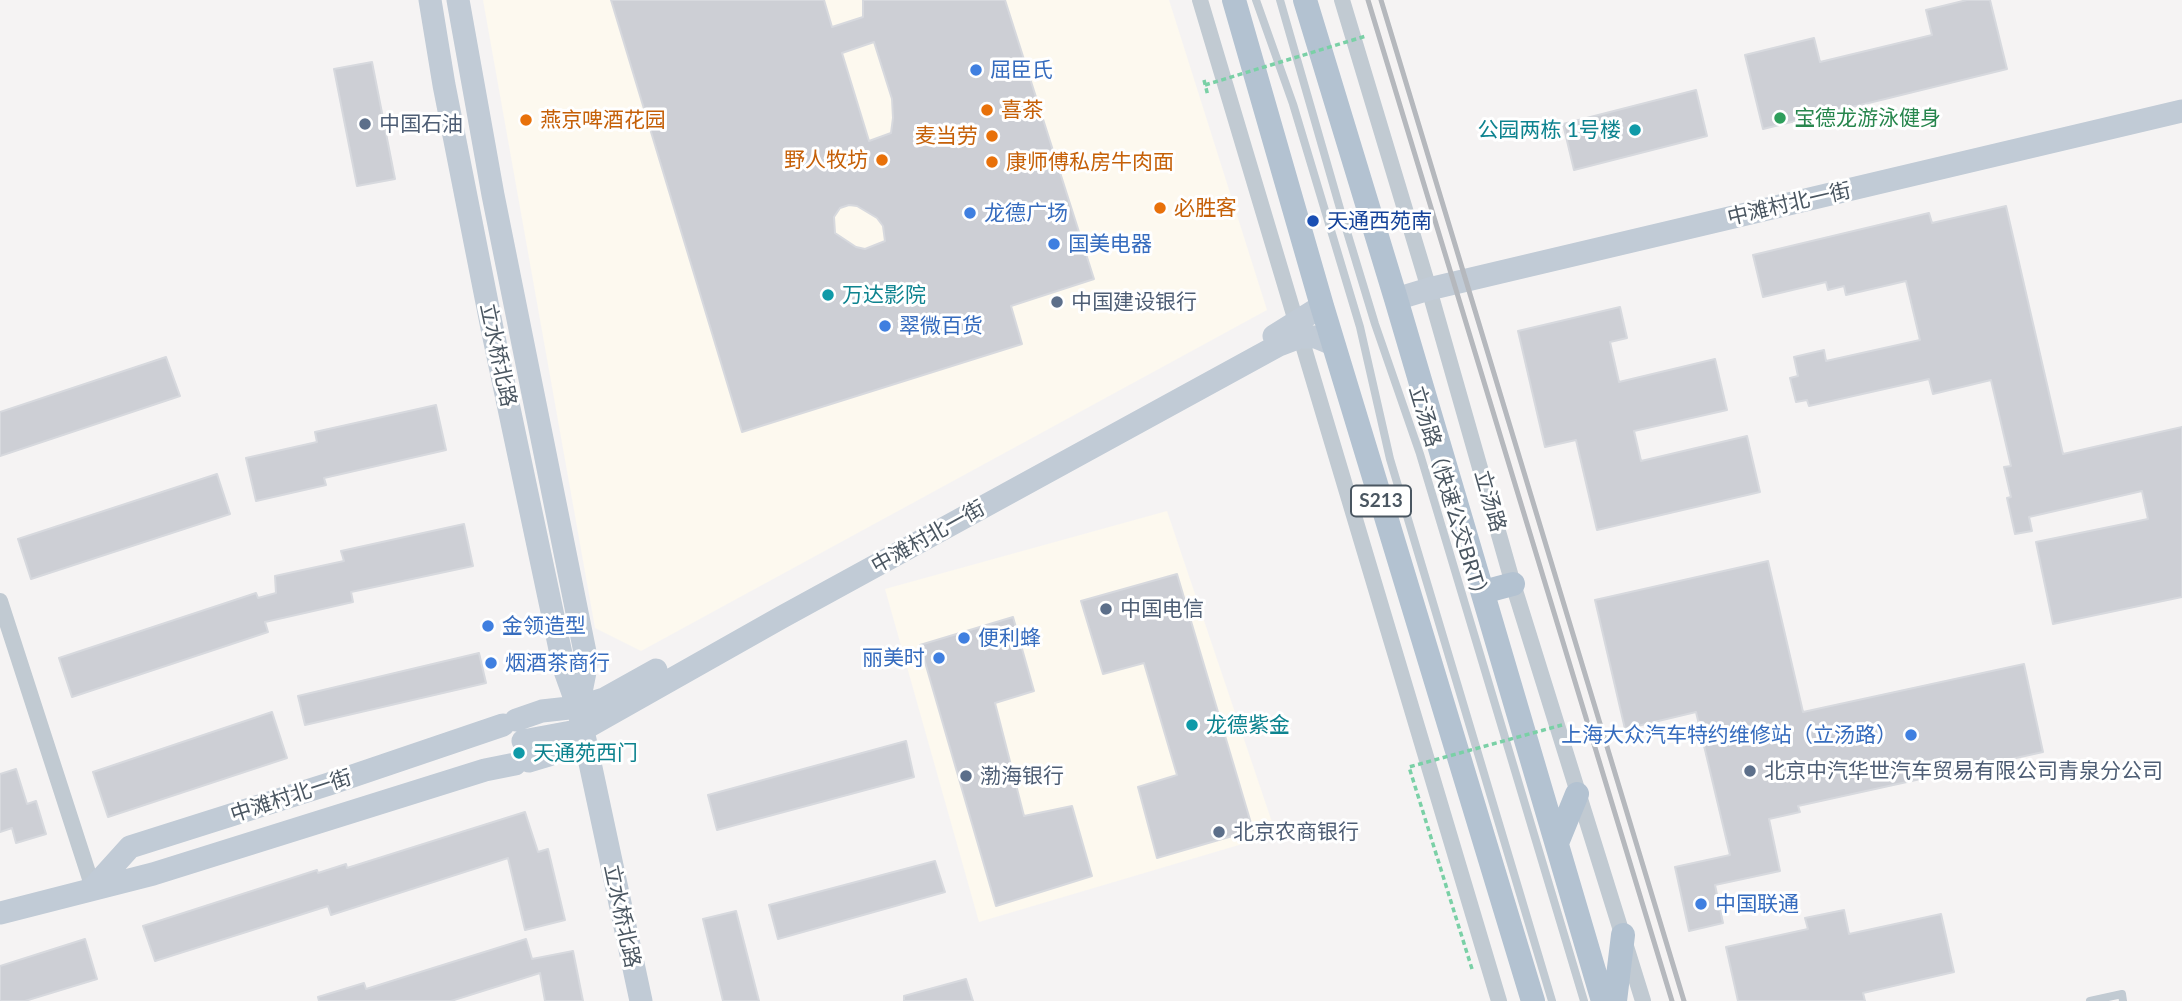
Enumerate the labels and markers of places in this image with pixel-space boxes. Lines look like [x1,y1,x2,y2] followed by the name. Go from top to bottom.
[990,57,1053,83] place label: 屈臣氏
[968,62,984,78] marker: 屈臣氏
[1001,97,1043,123] place label: 喜茶
[979,102,995,118] marker: 喜茶
[1794,105,1941,131] place label: 宝德龙游泳健身
[540,107,666,133] place label: 燕京啤酒花园
[1772,110,1788,126] marker: 宝德龙游泳健身
[379,111,463,137] place label: 中国石油
[518,112,534,128] marker: 燕京啤酒花园
[357,116,373,132] marker: 中国石油
[1477,117,1621,143] place label: 公园两栋 1号楼
[1627,122,1643,138] marker: 公园两栋 1号楼
[915,123,978,149] place label: 麦当劳
[984,128,1000,144] marker: 麦当劳
[784,147,868,173] place label: 野人牧坊
[1006,149,1174,175] place label: 康师傅私房牛肉面
[874,152,890,168] marker: 野人牧坊
[984,154,1000,170] marker: 康师傅私房牛肉面
[1174,195,1237,221] place label: 必胜客
[984,200,1068,226] place label: 龙德广场
[1152,200,1168,216] marker: 必胜客
[962,205,978,221] marker: 龙德广场
[1327,208,1432,234] place label: 天通西苑南
[1305,213,1321,229] marker: 天通西苑南
[1068,231,1152,257] place label: 国美电器
[1046,236,1062,252] marker: 国美电器
[842,282,926,308] place label: 万达影院
[820,287,836,303] marker: 万达影院
[1071,289,1197,315] place label: 中国建设银行
[1049,294,1065,310] marker: 中国建设银行
[899,313,983,339] place label: 翠微百货
[877,318,893,334] marker: 翠微百货
[1120,596,1204,622] place label: 中国电信
[1098,601,1114,617] marker: 中国电信
[502,613,586,639] place label: 金领造型
[480,618,496,634] marker: 金领造型
[978,625,1041,651] place label: 便利蜂
[956,630,972,646] marker: 便利蜂
[862,645,925,671] place label: 丽美时
[505,650,610,676] place label: 烟酒茶商行
[931,650,947,666] marker: 丽美时
[483,655,499,671] marker: 烟酒茶商行
[1206,712,1290,738] place label: 龙德紫金
[1184,717,1200,733] marker: 龙德紫金
[1561,722,1897,748] place label: 上海大众汽车特约维修站（立汤路）
[1903,727,1919,743] marker: 上海大众汽车特约维修站（立汤路）
[533,740,638,766] place label: 天通苑西门
[511,745,527,761] marker: 天通苑西门
[1764,758,2163,784] place label: 北京中汽华世汽车贸易有限公司青泉分公司
[980,763,1064,789] place label: 渤海银行
[1742,763,1758,779] marker: 北京中汽华世汽车贸易有限公司青泉分公司
[958,768,974,784] marker: 渤海银行
[1233,819,1359,845] place label: 北京农商银行
[1211,824,1227,840] marker: 北京农商银行
[1715,891,1799,917] place label: 中国联通
[1693,896,1709,912] marker: 中国联通

